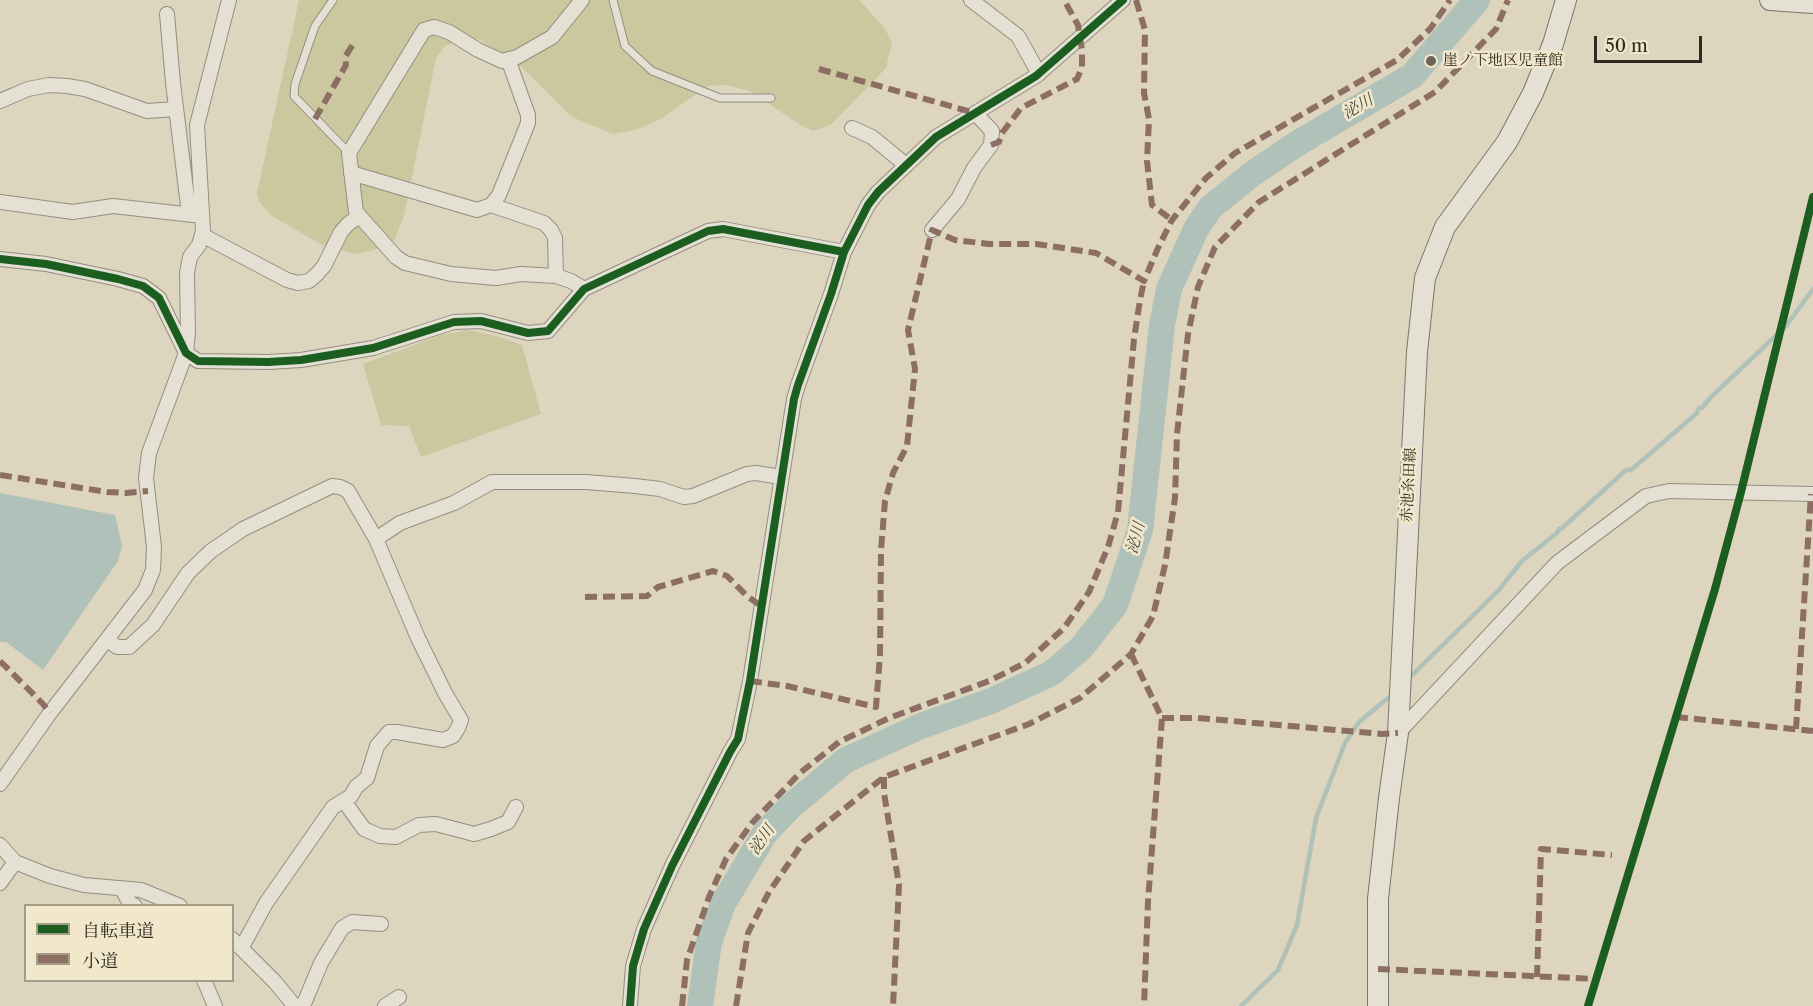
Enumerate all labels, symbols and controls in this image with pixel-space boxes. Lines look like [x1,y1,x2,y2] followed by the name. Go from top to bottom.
[1597,24,1705,62] scale bar
[1605,35,1648,57] text: 50 m
[1443,52,1563,70] place label: 崖ノ下地区児童館
[1424,54,1438,68] marker: 崖ノ下地区児童館
[1339,91,1377,123] water label: 泌川
[1398,447,1420,523] street label: 赤池糸田線
[1123,520,1149,556] water label: 泌川
[745,821,779,859] water label: 泌川
[24,904,234,982] legend
[82,920,154,942] text: 自転車道
[82,950,118,972] text: 小道

